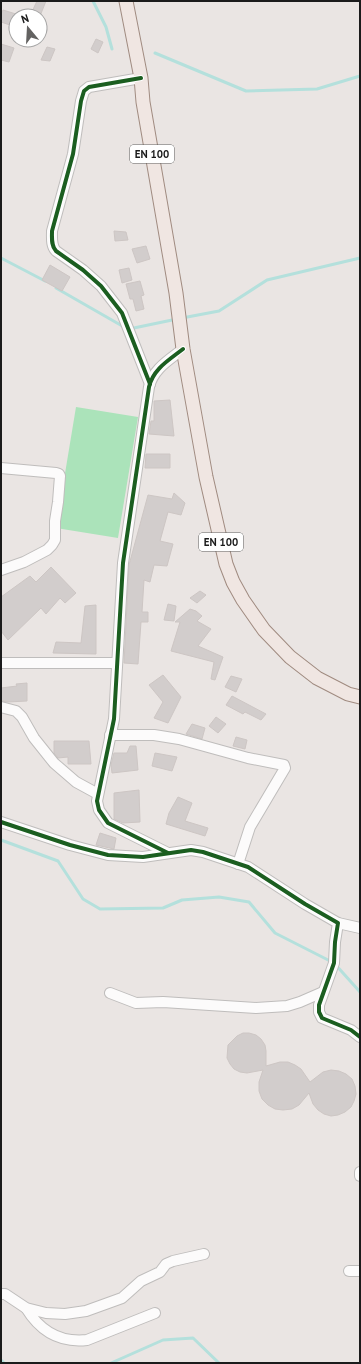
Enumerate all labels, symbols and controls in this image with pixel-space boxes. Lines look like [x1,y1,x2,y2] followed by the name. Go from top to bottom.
[8,8,48,48] north arrow
[19,11,31,26] text: N
[130,145,174,163] road number: EN 100
[199,533,243,551] road number: EN 100

